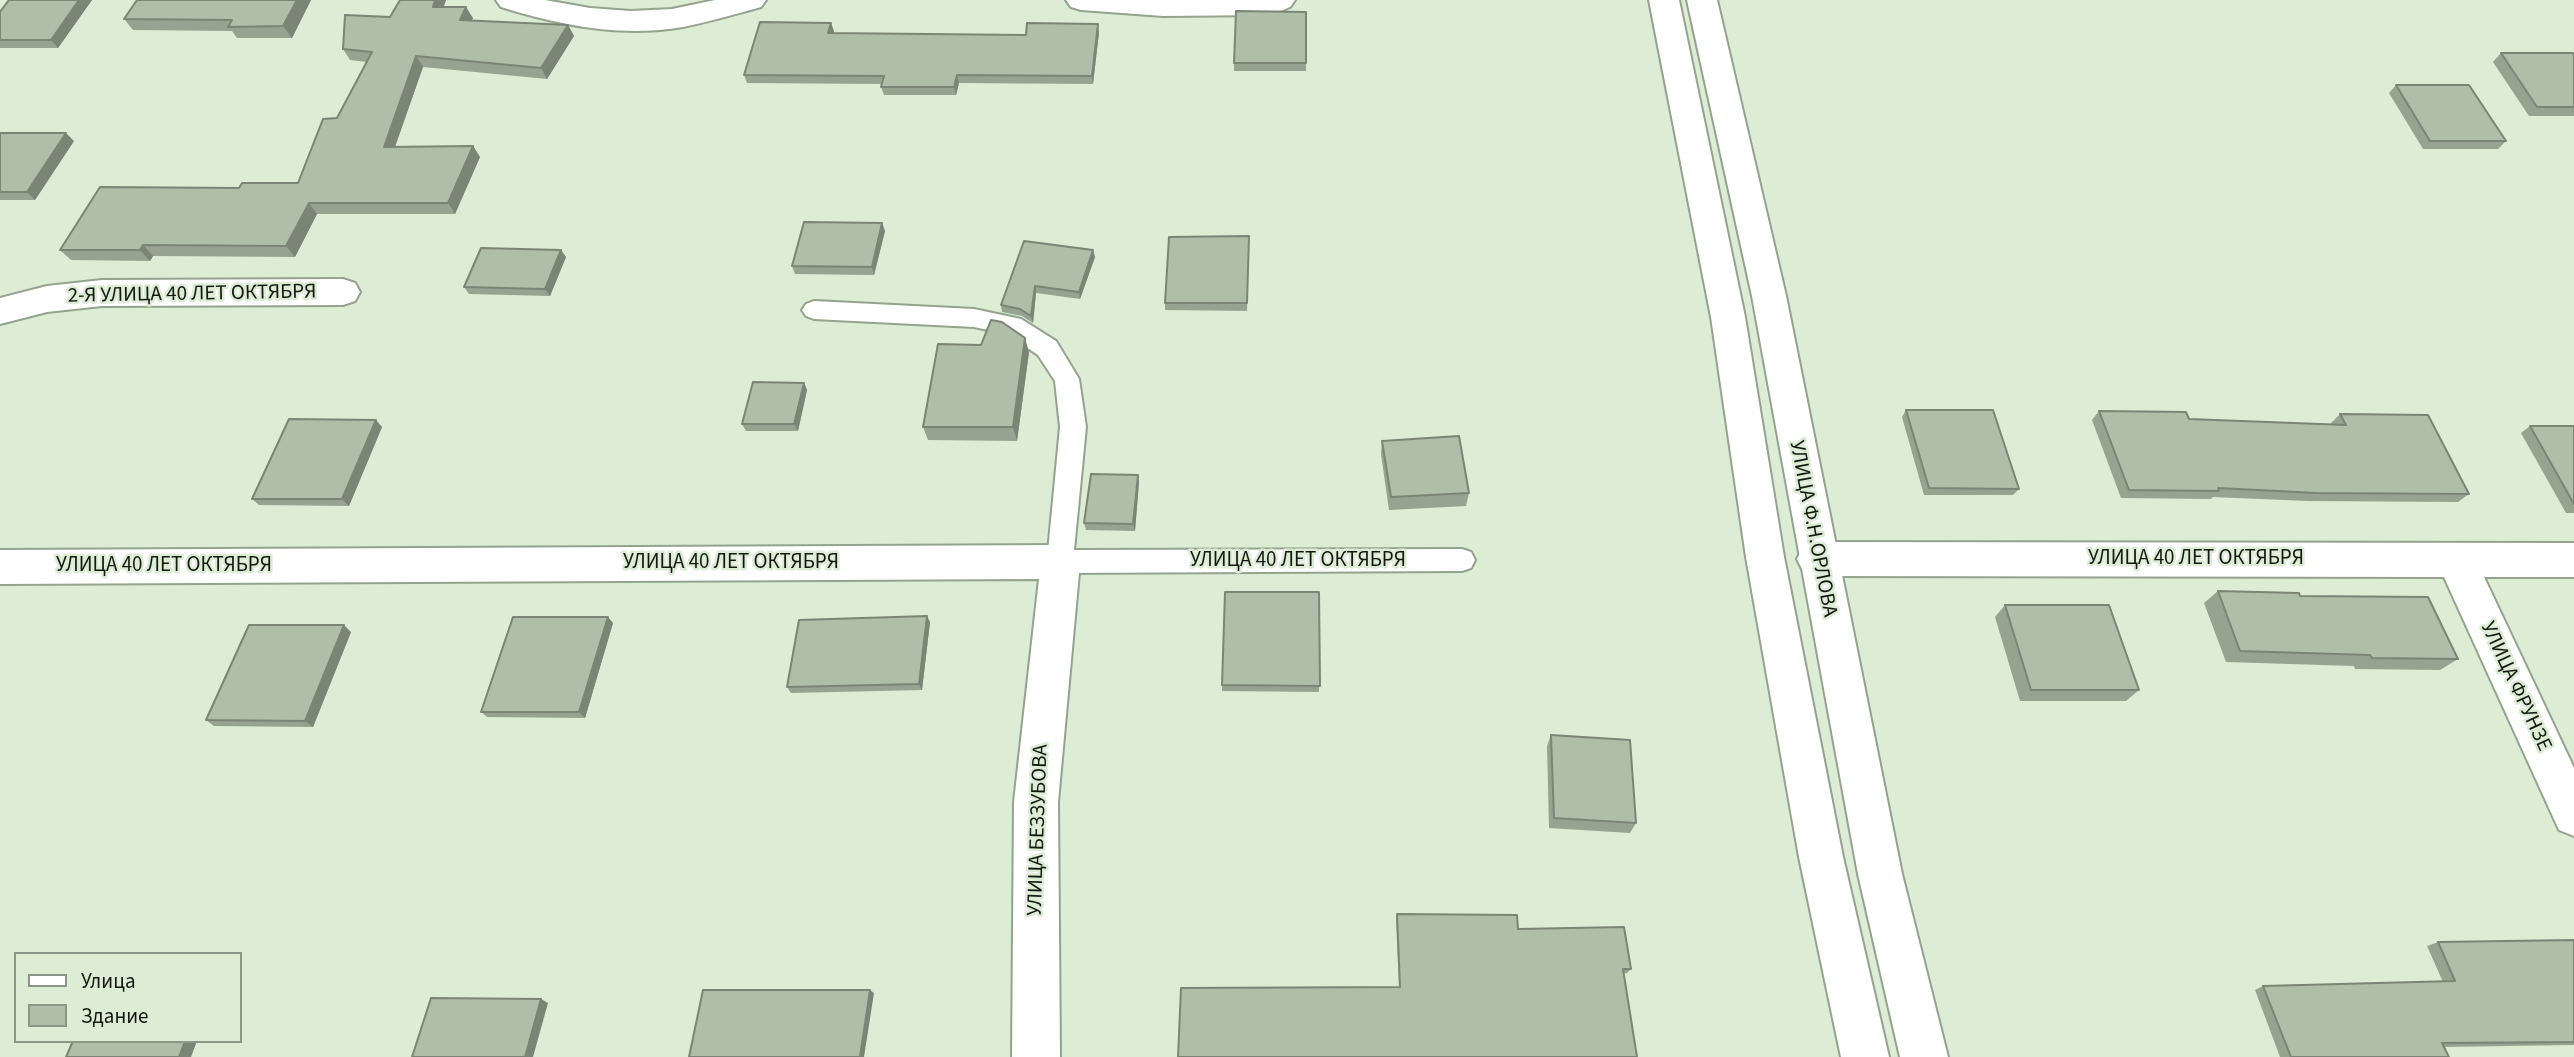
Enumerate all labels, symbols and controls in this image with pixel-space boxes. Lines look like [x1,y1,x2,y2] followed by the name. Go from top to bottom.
[67,280,317,310] street label: 2-Я УЛИЦА 40 ЛЕТ ОКТЯБРЯ
[1783,439,1841,619] street label: УЛИЦА Ф.Н.ОРЛОВА
[2088,546,2304,572] street label: УЛИЦА 40 ЛЕТ ОКТЯБРЯ
[1190,548,1406,574] street label: УЛИЦА 40 ЛЕТ ОКТЯБРЯ
[623,550,839,576] street label: УЛИЦА 40 ЛЕТ ОКТЯБРЯ
[56,553,272,579] street label: УЛИЦА 40 ЛЕТ ОКТЯБРЯ
[2474,618,2556,756] street label: УЛИЦА ФРУНЗЕ
[1023,744,1055,916] street label: УЛИЦА БЕЗЗУБОВА
[14,952,242,1043] legend
[81,966,136,996] text: Улица
[81,1001,149,1031] text: Здание

